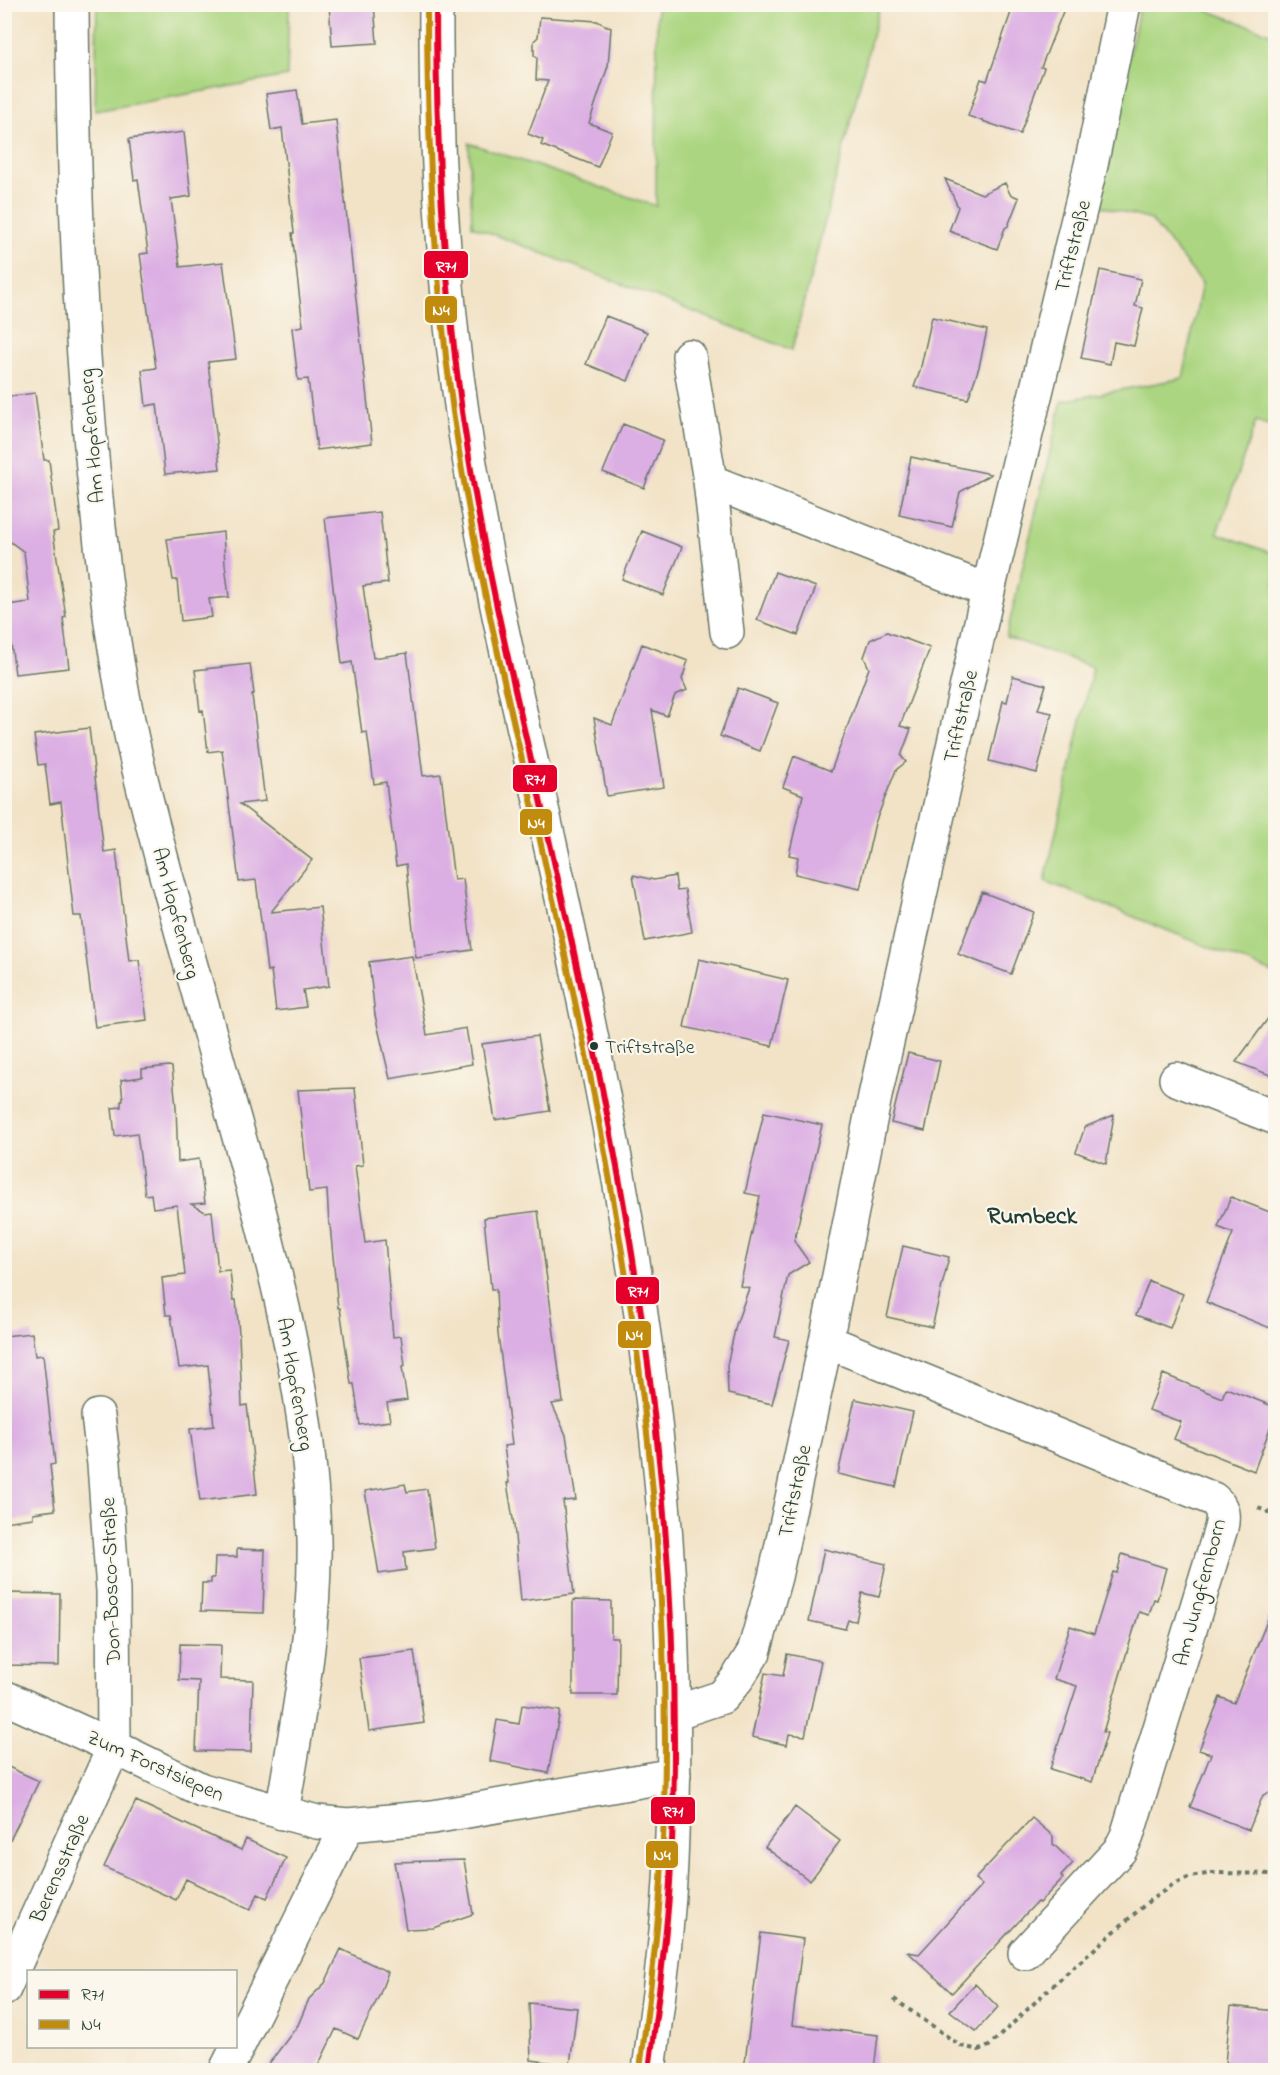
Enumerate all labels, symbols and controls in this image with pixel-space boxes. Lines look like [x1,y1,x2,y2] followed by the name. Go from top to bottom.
[1048,197,1100,296] street label: Triftstraße
[423,250,469,279] line badge: R71
[435,255,457,279] text: R71
[424,295,458,324] line badge: N4
[432,299,450,323] text: N4
[72,367,116,504] street label: Am Hopfenberg
[937,667,987,766] street label: Triftstraße
[512,764,558,793] line badge: R71
[524,768,546,792] text: R71
[519,808,553,836] line badge: N4
[527,812,545,836] text: N4
[141,844,207,983] street label: Am Hopfenberg
[605,1034,695,1063] place label: Triftstraße
[588,1040,600,1052] marker: Triftstraße
[987,1200,1078,1235] district label: Rumbeck
[615,1276,660,1305] line badge: R71
[627,1280,649,1304] text: R71
[266,1315,321,1454] street label: Am Hopfenberg
[617,1320,652,1349] line badge: N4
[625,1324,643,1348] text: N4
[771,1442,821,1541] street label: Triftstraße
[94,1496,130,1666] street label: Don-Bosco-Straße
[1167,1516,1237,1670] street label: Am Jungfernborn
[82,1723,229,1811] street label: Zum Forstsiepen
[650,1796,696,1825] line badge: R71
[662,1800,684,1824] text: R71
[23,1809,98,1929] street label: Berensstraße
[645,1840,679,1869] line badge: N4
[653,1844,671,1868] text: N4
[27,1970,237,2048] legend
[81,1983,104,2009] text: R71
[81,2013,101,2039] text: N4

